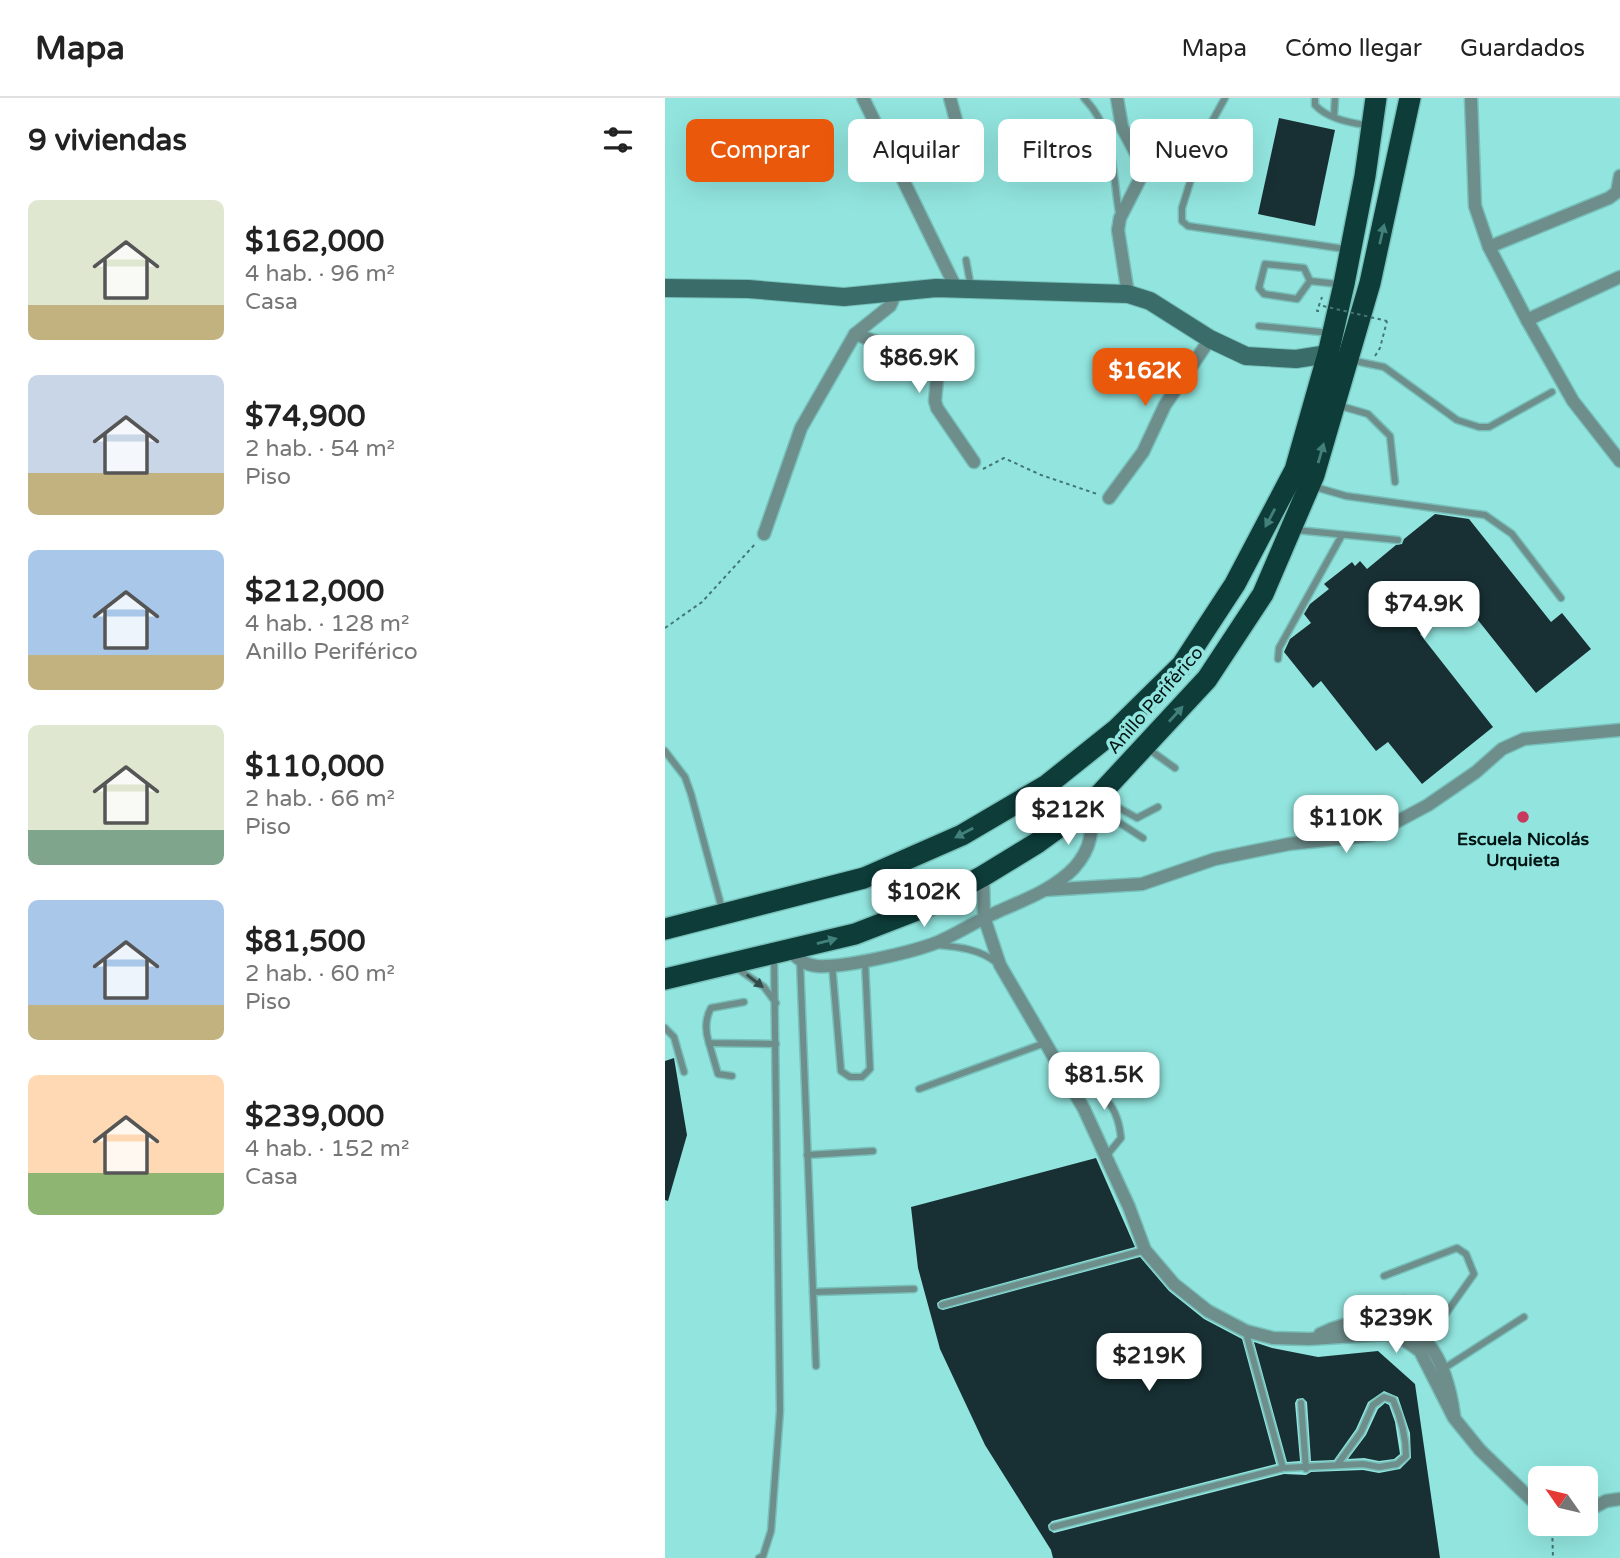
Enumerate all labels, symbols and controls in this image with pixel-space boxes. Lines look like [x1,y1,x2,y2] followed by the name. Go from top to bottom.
[35,29,125,68] text: Mapa
[1182,34,1247,63] text: Mapa
[1285,34,1422,63] text: Cómo llegar
[1460,34,1585,63] text: Guardados
[686,119,834,182] chip: Comprar
[848,119,984,182] chip: Alquilar
[998,119,1116,182] chip: Filtros
[1130,119,1253,182] chip: Nuevo
[599,121,637,159] icon: filters
[28,122,187,159] text: 9 viviendas
[245,223,384,260] text: $162,000
[1377,223,1388,245] one-way arrow
[84,228,168,312] icon: home
[245,260,395,288] text: 4 hab. · 96 m²
[245,288,298,316] text: Casa
[862,336,976,395] pin: $86.9K
[880,344,958,372] text: $86.9K
[1096,348,1194,408] pin: $162K
[1109,357,1181,385] text: $162K
[245,398,365,435] text: $74,900
[84,403,168,487] icon: home
[245,435,395,463] text: 2 hab. · 54 m²
[1316,442,1326,463] one-way arrow
[245,463,291,491] text: Piso
[1264,508,1276,528] one-way arrow
[245,573,384,610] text: $212,000
[84,578,168,662] icon: home
[1367,582,1481,641] pin: $74.9K
[1385,590,1463,618] text: $74.9K
[245,610,410,638] text: 4 hab. · 128 m²
[245,638,418,666] text: Anillo Periférico
[1102,642,1208,758] street label: Anillo Periférico
[1168,705,1184,723] one-way arrow
[245,748,384,785] text: $110,000
[84,753,168,837] icon: home
[245,785,395,813] text: 2 hab. · 66 m²
[1019,788,1117,847] pin: $212K
[1032,796,1104,824] text: $212K
[1297,796,1395,855] pin: $110K
[1310,804,1382,832] text: $110K
[1515,809,1531,825] marker: Escuela Nicolás Urquieta
[245,813,291,841] text: Piso
[954,827,974,838] one-way arrow
[1457,828,1590,871] place label: Escuela Nicolás Urquieta
[875,870,973,929] pin: $102K
[888,878,960,906] text: $102K
[245,923,365,960] text: $81,500
[84,928,168,1012] icon: home
[816,935,838,946] one-way arrow
[245,960,395,988] text: 2 hab. · 60 m²
[746,973,764,988] one-way arrow
[245,988,291,1016] text: Piso
[1047,1052,1161,1112] pin: $81.5K
[1065,1061,1143,1089] text: $81.5K
[245,1098,384,1135] text: $239,000
[84,1103,168,1187] icon: home
[245,1135,410,1163] text: 4 hab. · 152 m²
[245,1163,298,1191] text: Casa
[1347,1296,1445,1355] pin: $239K
[1360,1304,1432,1332] text: $239K
[1100,1334,1198,1393] pin: $219K
[1113,1342,1185,1370] text: $219K
[1528,1466,1598,1536] north arrow
[1528,1466,1598,1536] map controls

